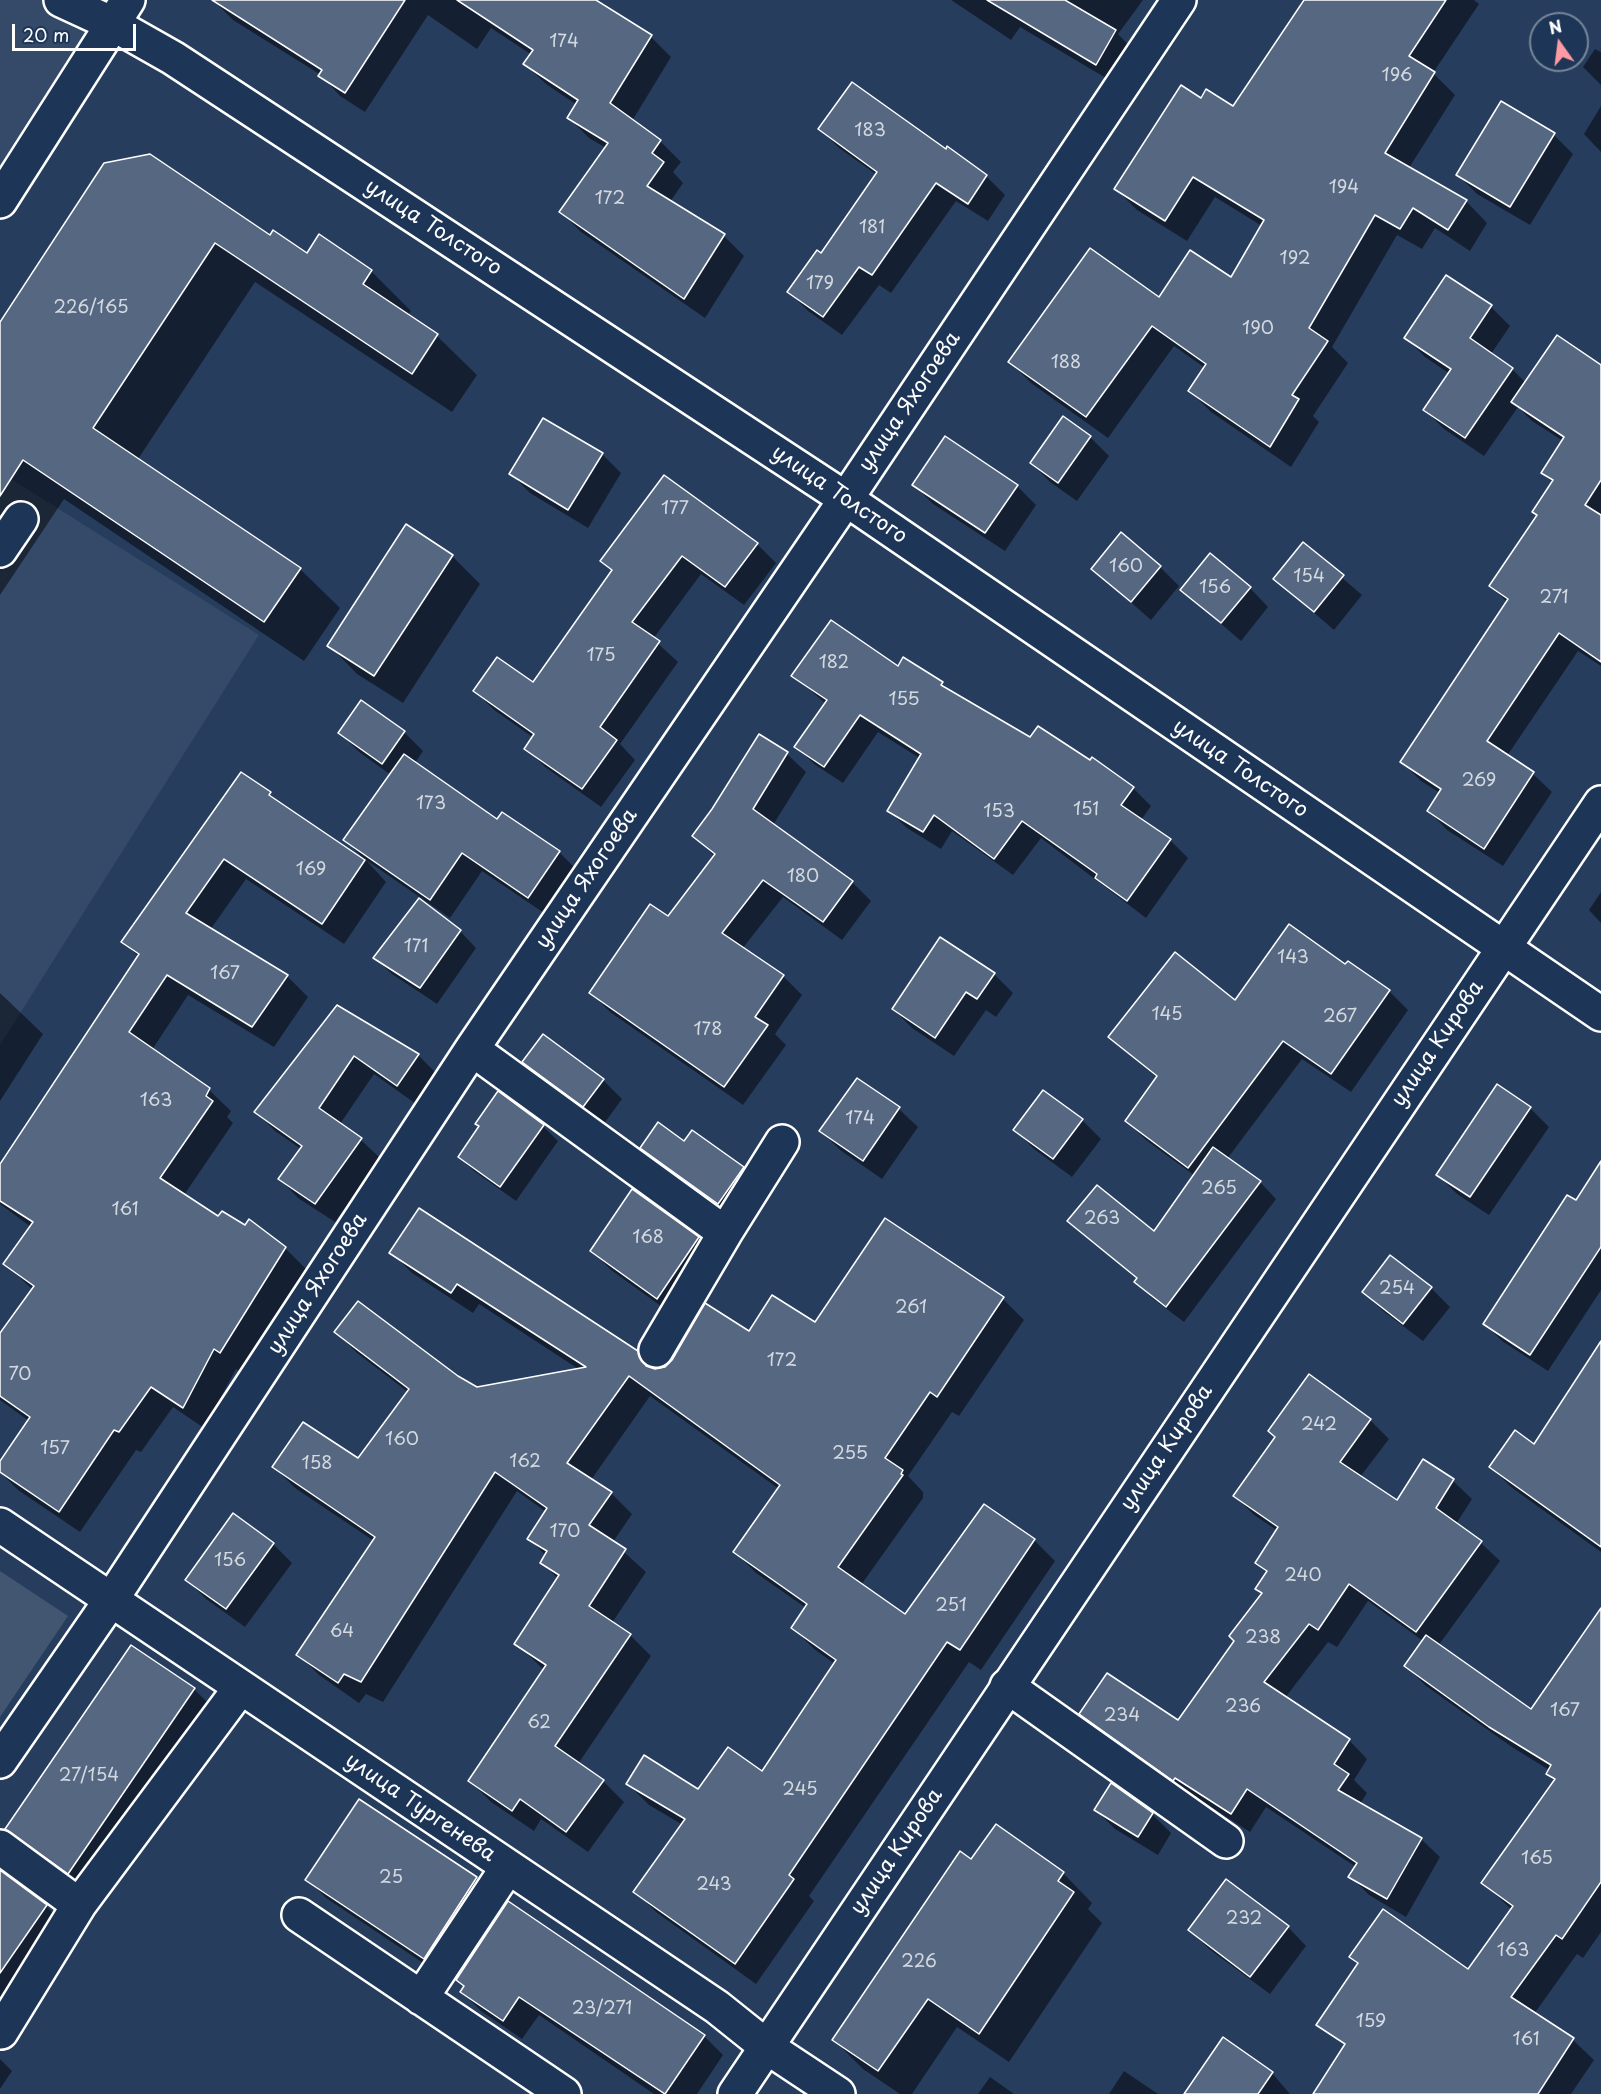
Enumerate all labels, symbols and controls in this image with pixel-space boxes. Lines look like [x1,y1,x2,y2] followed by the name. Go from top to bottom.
[15,12,140,50] scale bar
[1529,12,1589,72] north arrow
[1546,13,1564,40] text: N
[23,21,69,48] text: 20 m
[549,31,579,53] house number: 174
[1382,65,1412,87] house number: 196
[854,120,886,142] house number: 183
[360,174,506,282] street label: улица Толстого
[1329,177,1359,199] house number: 194
[595,188,625,210] house number: 172
[859,217,885,239] house number: 181
[1280,248,1310,270] house number: 192
[806,273,834,295] house number: 179
[54,297,128,319] house number: 226/165
[1242,318,1274,340] house number: 190
[854,327,966,477] street label: улица Яхогоева
[1051,352,1081,374] house number: 188
[766,440,912,550] street label: улица Толстого
[661,498,689,520] house number: 177
[1109,556,1143,578] house number: 160
[1293,566,1325,588] house number: 154
[1199,577,1231,599] house number: 156
[1539,587,1569,609] house number: 271
[586,645,616,667] house number: 175
[819,652,849,674] house number: 182
[888,689,920,711] house number: 155
[1167,714,1313,824] street label: улица Толстого
[1462,770,1496,792] house number: 269
[416,793,446,815] house number: 173
[1073,799,1099,821] house number: 151
[983,801,1015,823] house number: 153
[531,804,643,954] street label: улица Яхогоева
[296,859,326,881] house number: 169
[787,866,819,888] house number: 180
[404,936,428,958] house number: 171
[1277,947,1309,969] house number: 143
[210,963,240,985] house number: 167
[1387,976,1489,1112] street label: улица Кирова
[1151,1004,1183,1026] house number: 145
[1323,1006,1357,1028] house number: 267
[694,1019,722,1041] house number: 178
[140,1090,172,1112] house number: 163
[845,1108,875,1130] house number: 174
[1201,1178,1237,1200] house number: 265
[112,1199,138,1221] house number: 161
[263,1208,373,1360] street label: улица Яхогоева
[1084,1208,1120,1230] house number: 263
[632,1227,664,1249] house number: 168
[1379,1278,1415,1300] house number: 254
[895,1297,927,1319] house number: 261
[767,1350,797,1372] house number: 172
[9,1364,31,1386] house number: 70
[1116,1380,1218,1516] street label: улица Кирова
[1301,1414,1337,1436] house number: 242
[385,1429,419,1451] house number: 160
[40,1438,70,1460] house number: 157
[832,1443,868,1465] house number: 255
[509,1451,541,1473] house number: 162
[302,1453,332,1475] house number: 158
[550,1521,580,1543] house number: 170
[214,1550,246,1572] house number: 156
[1284,1565,1322,1587] house number: 240
[935,1595,967,1617] house number: 251
[330,1621,354,1643] house number: 64
[1245,1627,1281,1649] house number: 238
[1225,1696,1261,1718] house number: 236
[1550,1700,1580,1722] house number: 167
[1104,1705,1140,1727] house number: 234
[527,1712,551,1734] house number: 62
[340,1748,500,1868] street label: улица Тургенева
[59,1765,119,1787] house number: 27/154
[782,1779,818,1801] house number: 245
[846,1784,948,1920] street label: улица Кирова
[1521,1848,1553,1870] house number: 165
[379,1867,403,1889] house number: 25
[696,1874,732,1896] house number: 243
[1226,1908,1262,1930] house number: 232
[1497,1940,1529,1962] house number: 163
[901,1951,937,1973] house number: 226
[572,1998,632,2020] house number: 23/271
[1356,2011,1386,2033] house number: 159
[1513,2029,1539,2051] house number: 161

